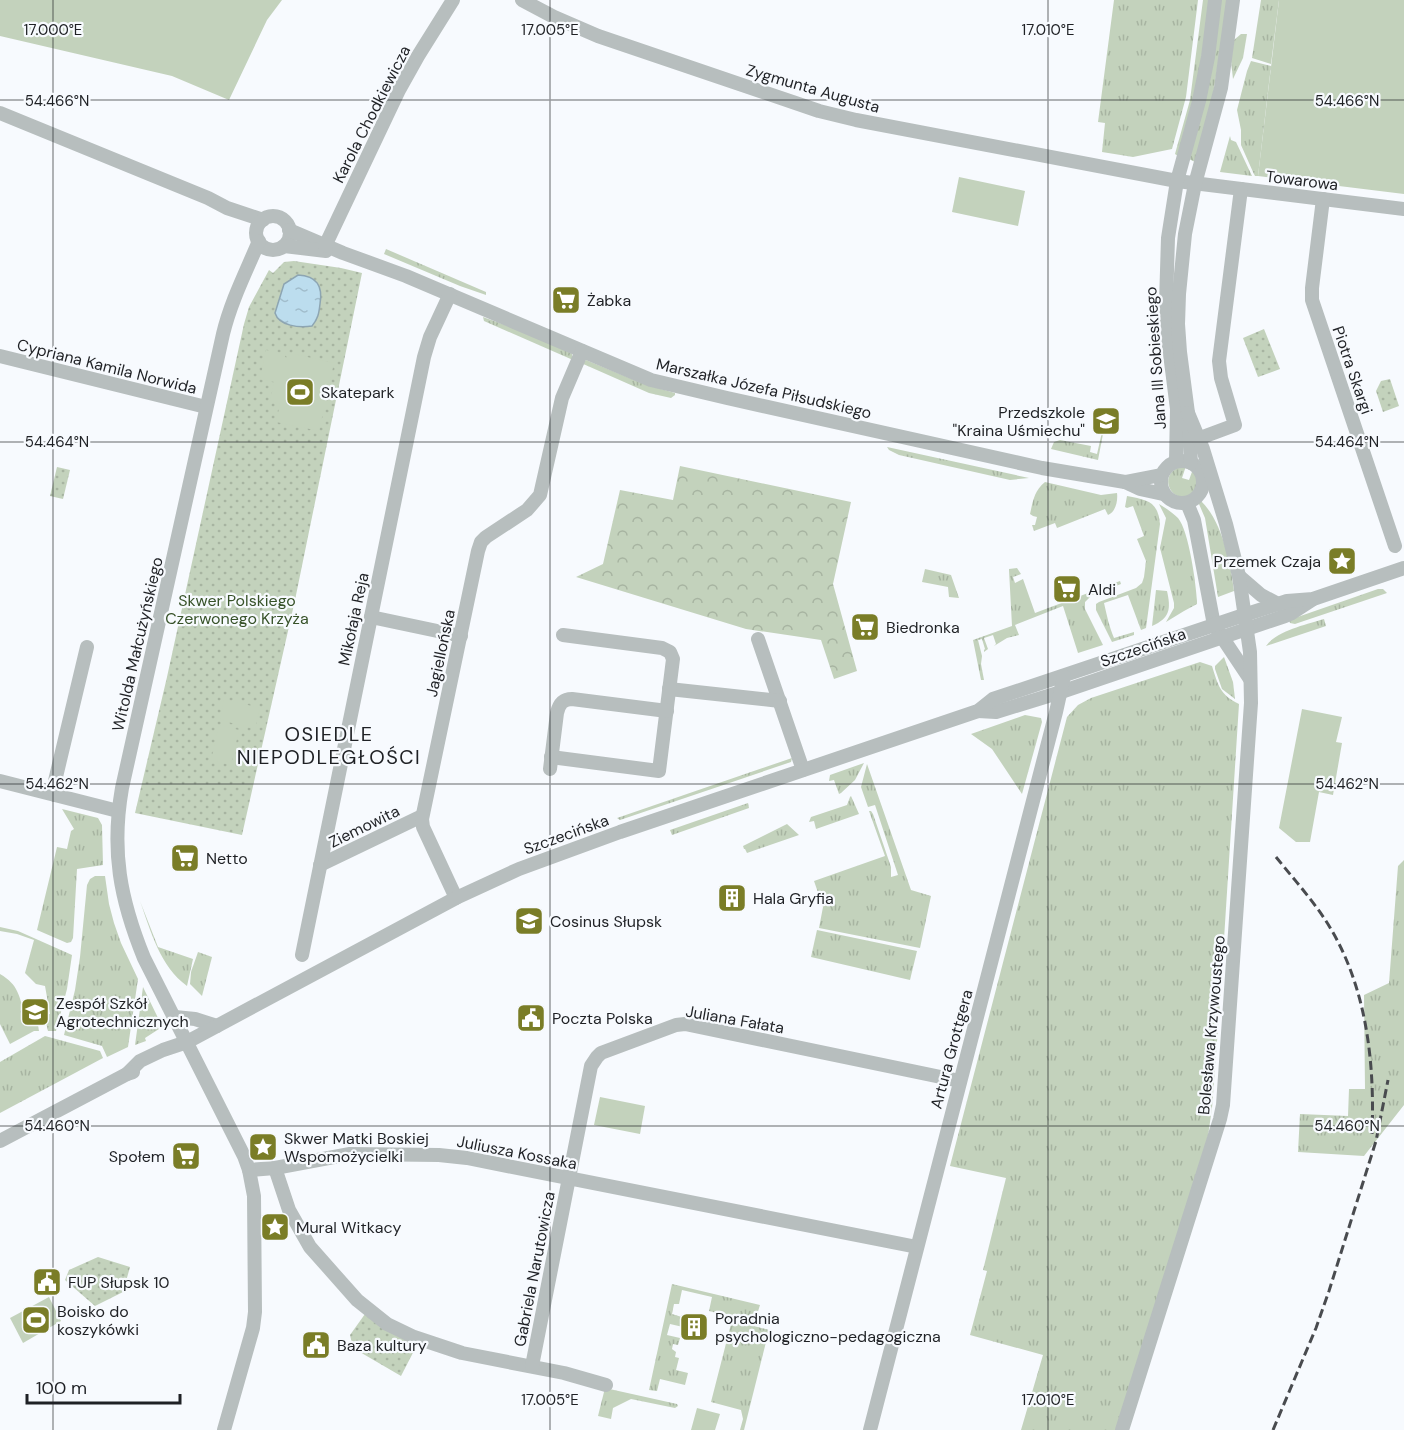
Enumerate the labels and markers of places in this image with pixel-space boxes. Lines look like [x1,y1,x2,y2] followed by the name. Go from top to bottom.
[550,284,582,316] supermarket icon: Żabka
[587,290,631,311] place label: Żabka
[284,376,316,408] sports icon: Skatepark
[321,382,395,403] place label: Skatepark
[953,402,1085,441] place label: Przedszkole "Kraina Uśmiechu"
[1090,405,1122,437] school or university icon: Przedszkole "Kraina Uśmiechu"
[1326,545,1358,577] place icon: Przemek Czaja
[1214,551,1321,572] place label: Przemek Czaja
[1051,573,1083,605] supermarket icon: Aldi
[1088,579,1116,600] place label: Aldi
[849,611,881,643] supermarket icon: Biedronka
[886,617,960,638] place label: Biedronka
[169,842,201,874] supermarket icon: Netto
[206,848,248,869] place label: Netto
[716,882,748,914] building icon: Hala Gryfia
[753,888,834,909] place label: Hala Gryfia
[513,905,545,937] school or university icon: Cosinus Słupsk
[550,911,662,932] place label: Cosinus Słupsk
[56,993,189,1032] place label: Zespół Szkół Agrotechnicznych
[19,996,51,1028] school or university icon: Zespół Szkół Agrotechnicznych
[515,1002,547,1034] public building icon: Poczta Polska
[552,1008,653,1029] place label: Poczta Polska
[284,1128,429,1167] place label: Skwer Matki Boskiej Wspomożycielki
[247,1131,279,1163] place icon: Skwer Matki Boskiej Wspomożycielki
[170,1140,202,1172] supermarket icon: Społem
[109,1146,165,1167] place label: Społem
[259,1211,291,1243] place icon: Mural Witkacy
[296,1217,402,1238] place label: Mural Witkacy
[31,1266,63,1298] public building icon: FUP Słupsk 10
[68,1272,169,1293] place label: FUP Słupsk 10
[57,1301,139,1340] place label: Boisko do koszykówki
[20,1304,52,1336] sports icon: Boisko do koszykówki
[715,1308,941,1347] place label: Poradnia psychologiczno-pedagogiczna
[678,1311,710,1343] building icon: Poradnia psychologiczno-pedagogiczna
[300,1329,332,1361] public building icon: Baza kultury
[337,1335,427,1356] place label: Baza kultury

